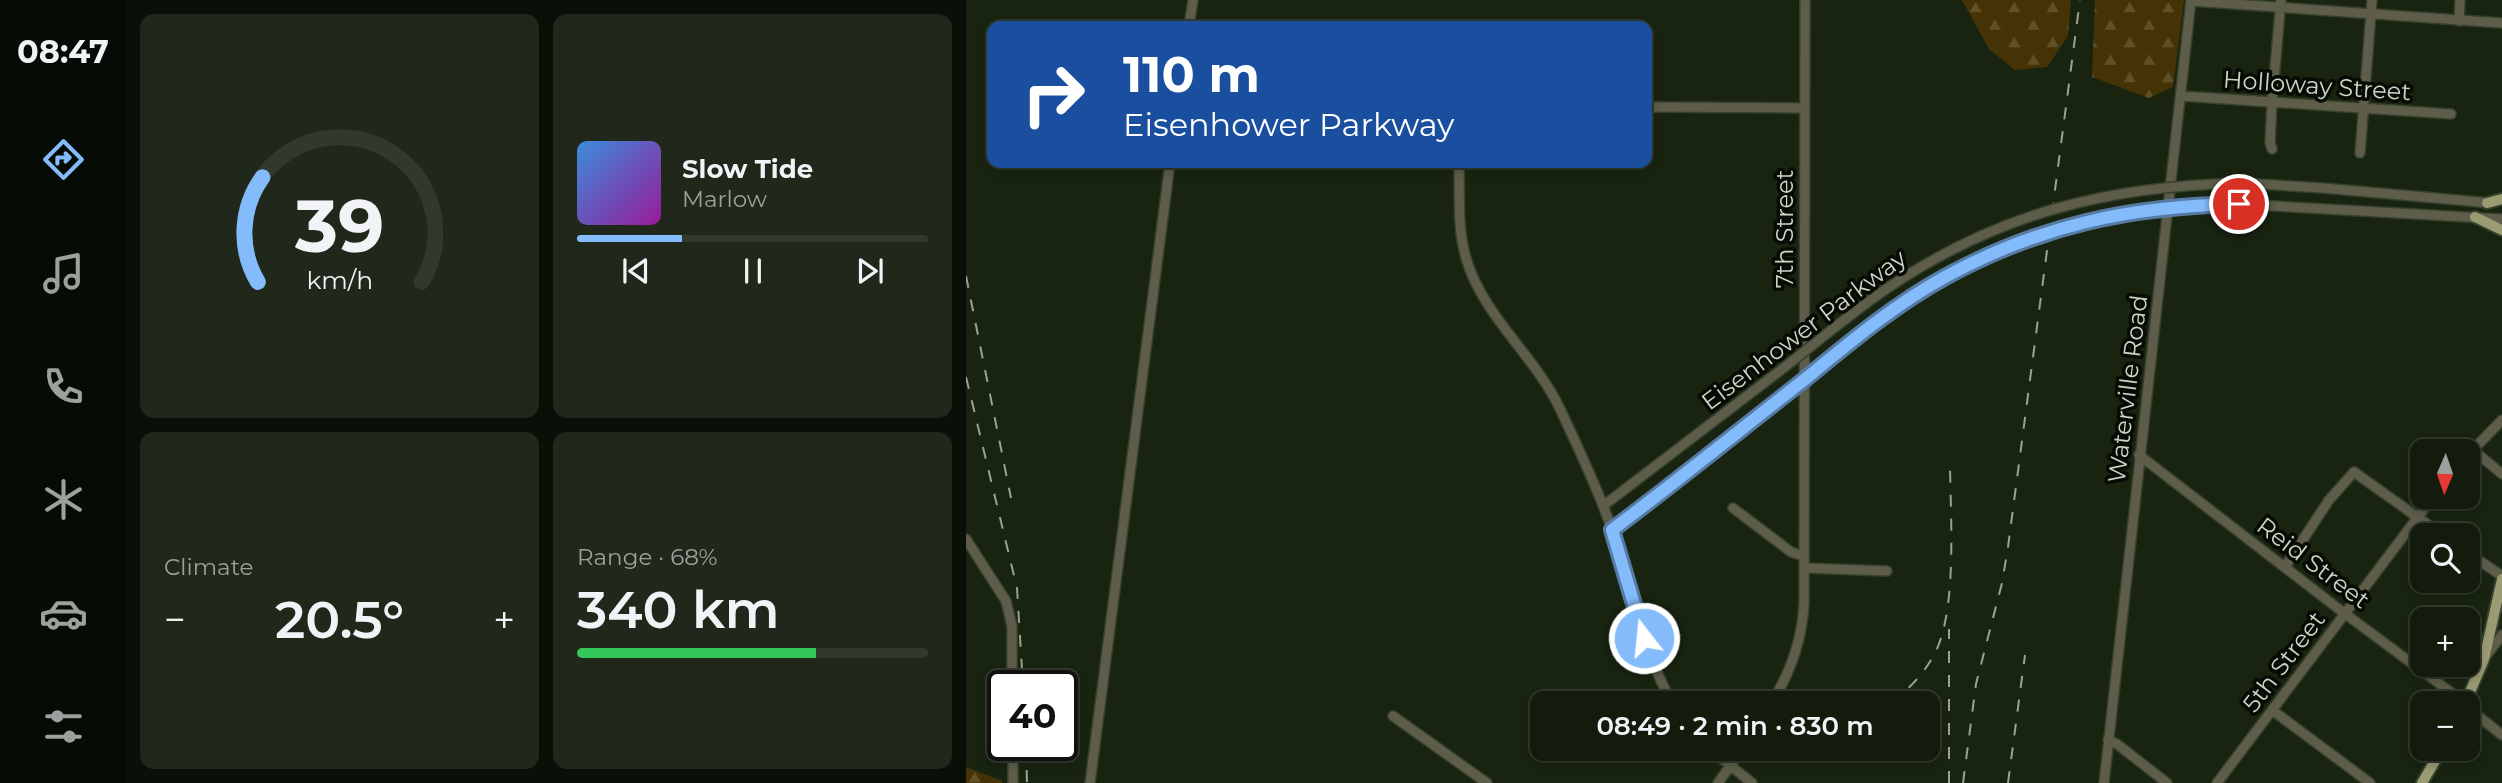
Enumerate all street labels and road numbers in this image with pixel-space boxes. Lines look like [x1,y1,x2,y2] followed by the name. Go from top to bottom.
[2222,64,2412,107] street label: Holloway Street
[1770,169,1799,288] street label: 7th Street
[1696,243,1912,416] street label: Eisenhower Parkway
[2102,293,2153,485] street label: Waterville Road
[2251,511,2376,614] street label: Reid Street
[2236,605,2331,718] street label: 5th Street

